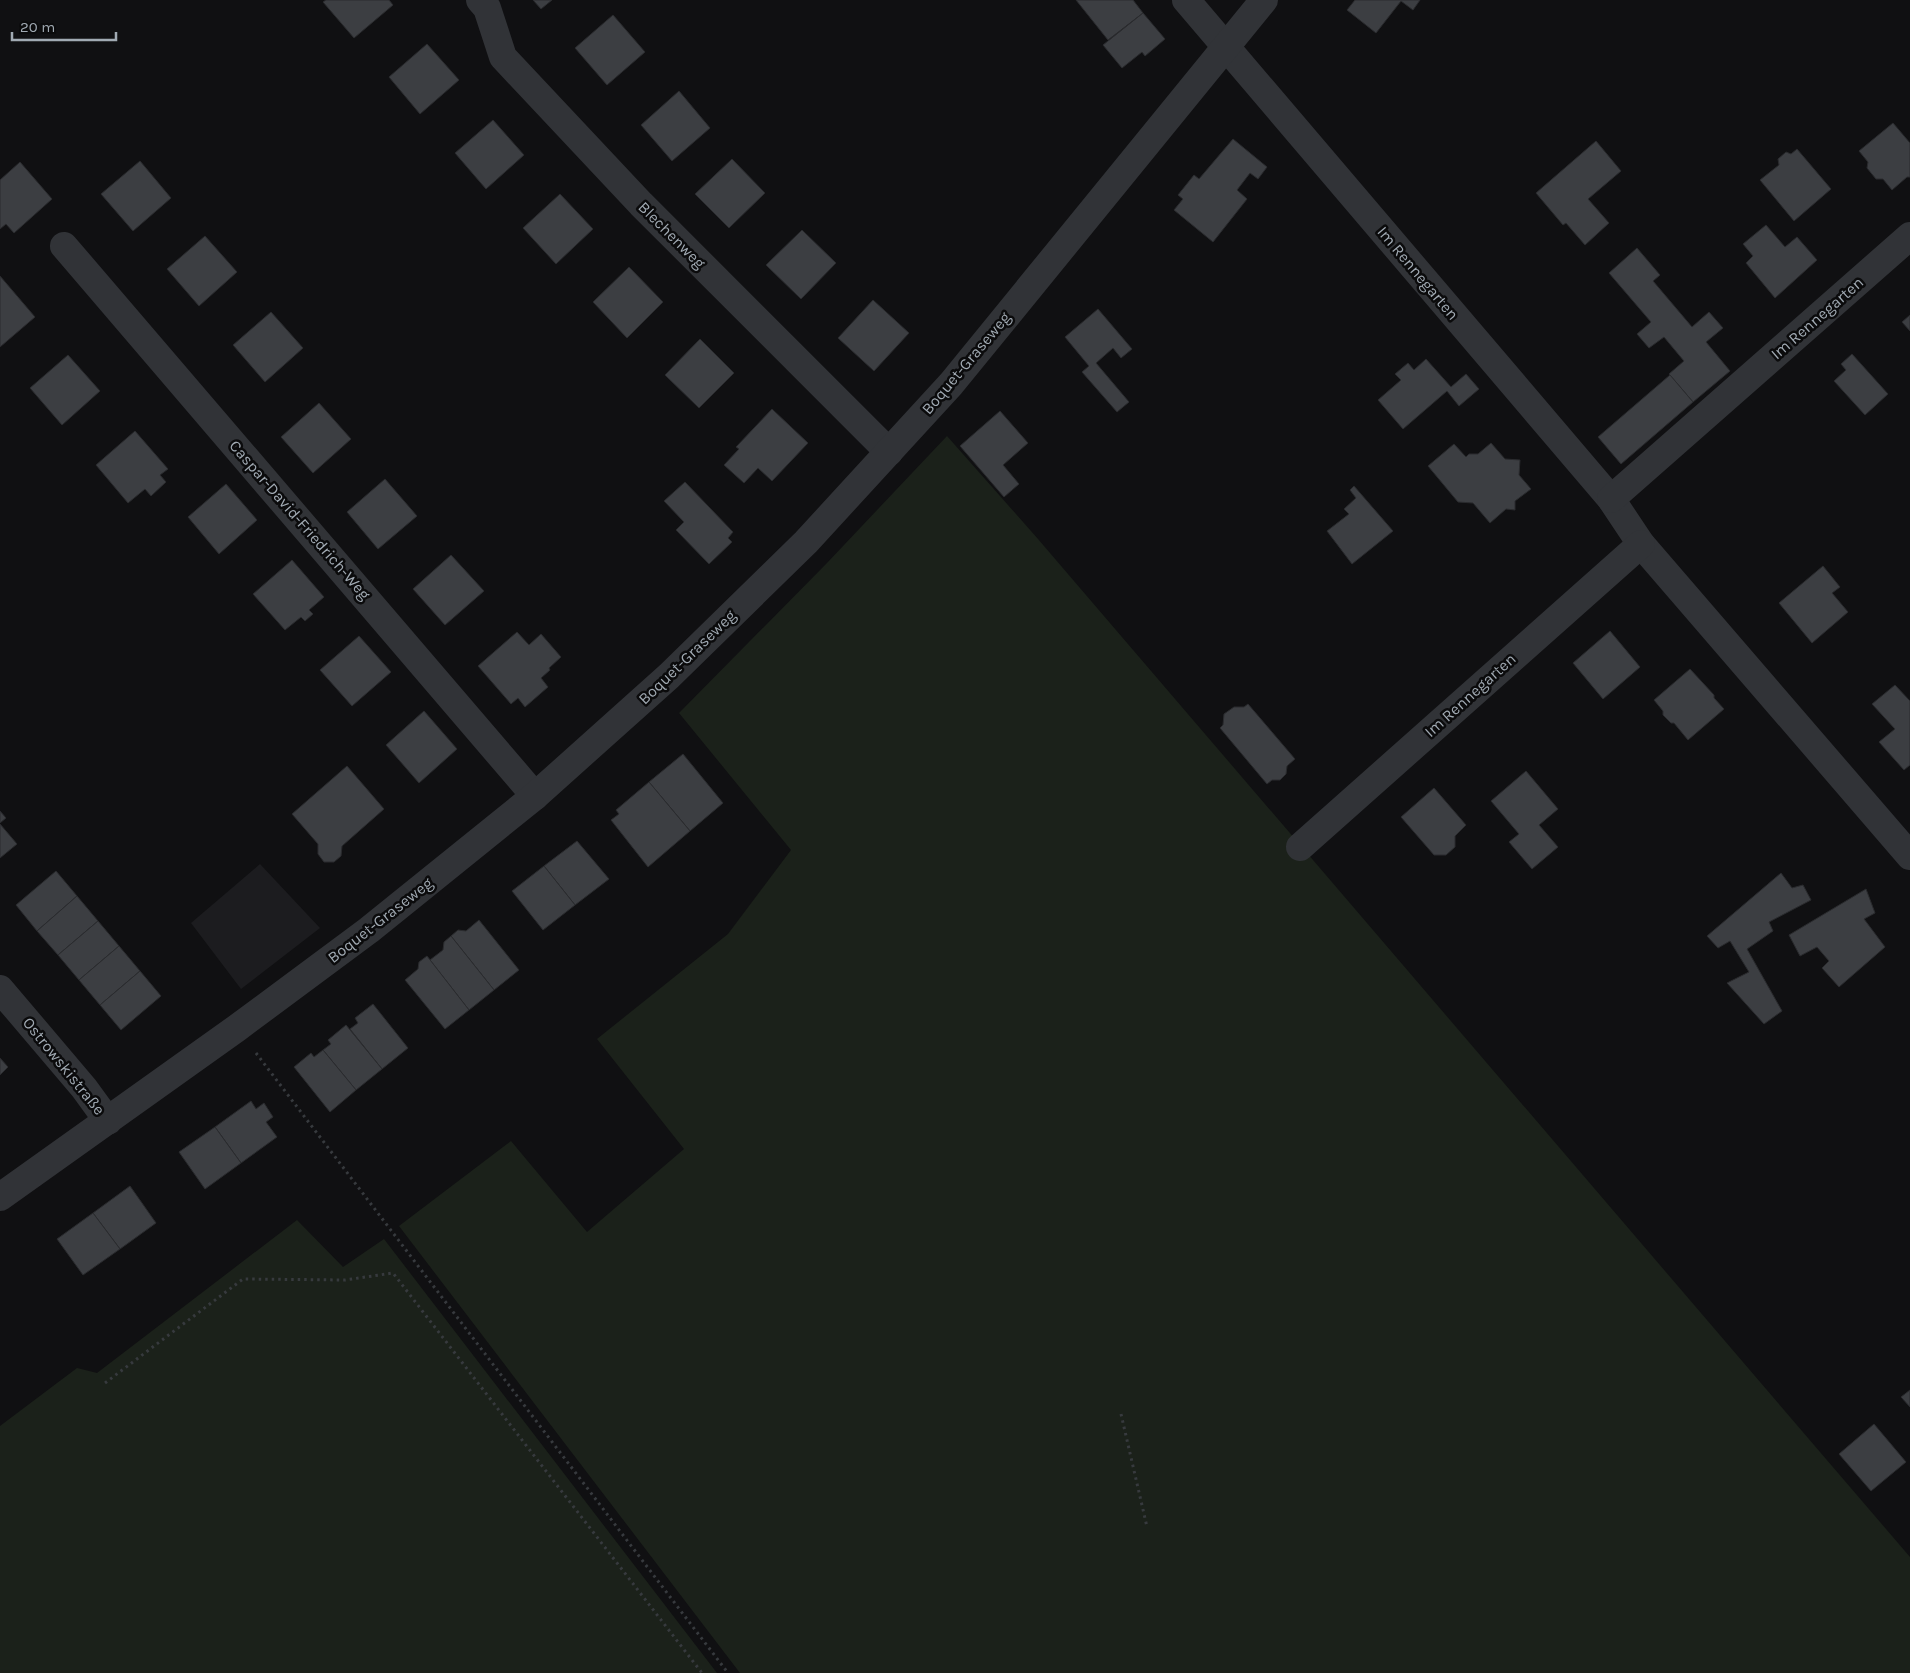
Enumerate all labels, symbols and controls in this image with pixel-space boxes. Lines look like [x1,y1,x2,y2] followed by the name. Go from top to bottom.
[12,10,116,42] scale bar
[20,18,55,36] text: 20 m
[634,197,710,273] street label: Blechenweg
[1373,222,1463,324] street label: Im Rennegarten
[1767,273,1867,363] street label: Im Rennegarten
[918,308,1014,418] street label: Boquet-Graseweg
[225,436,375,604] street label: Caspar-David-Friedrich-Weg
[634,606,740,708] street label: Boquet-Graseweg
[1420,649,1520,741] street label: Im Rennegarten
[324,873,436,967] street label: Boquet-Graseweg
[19,1013,109,1119] street label: Ostrowskistraße

